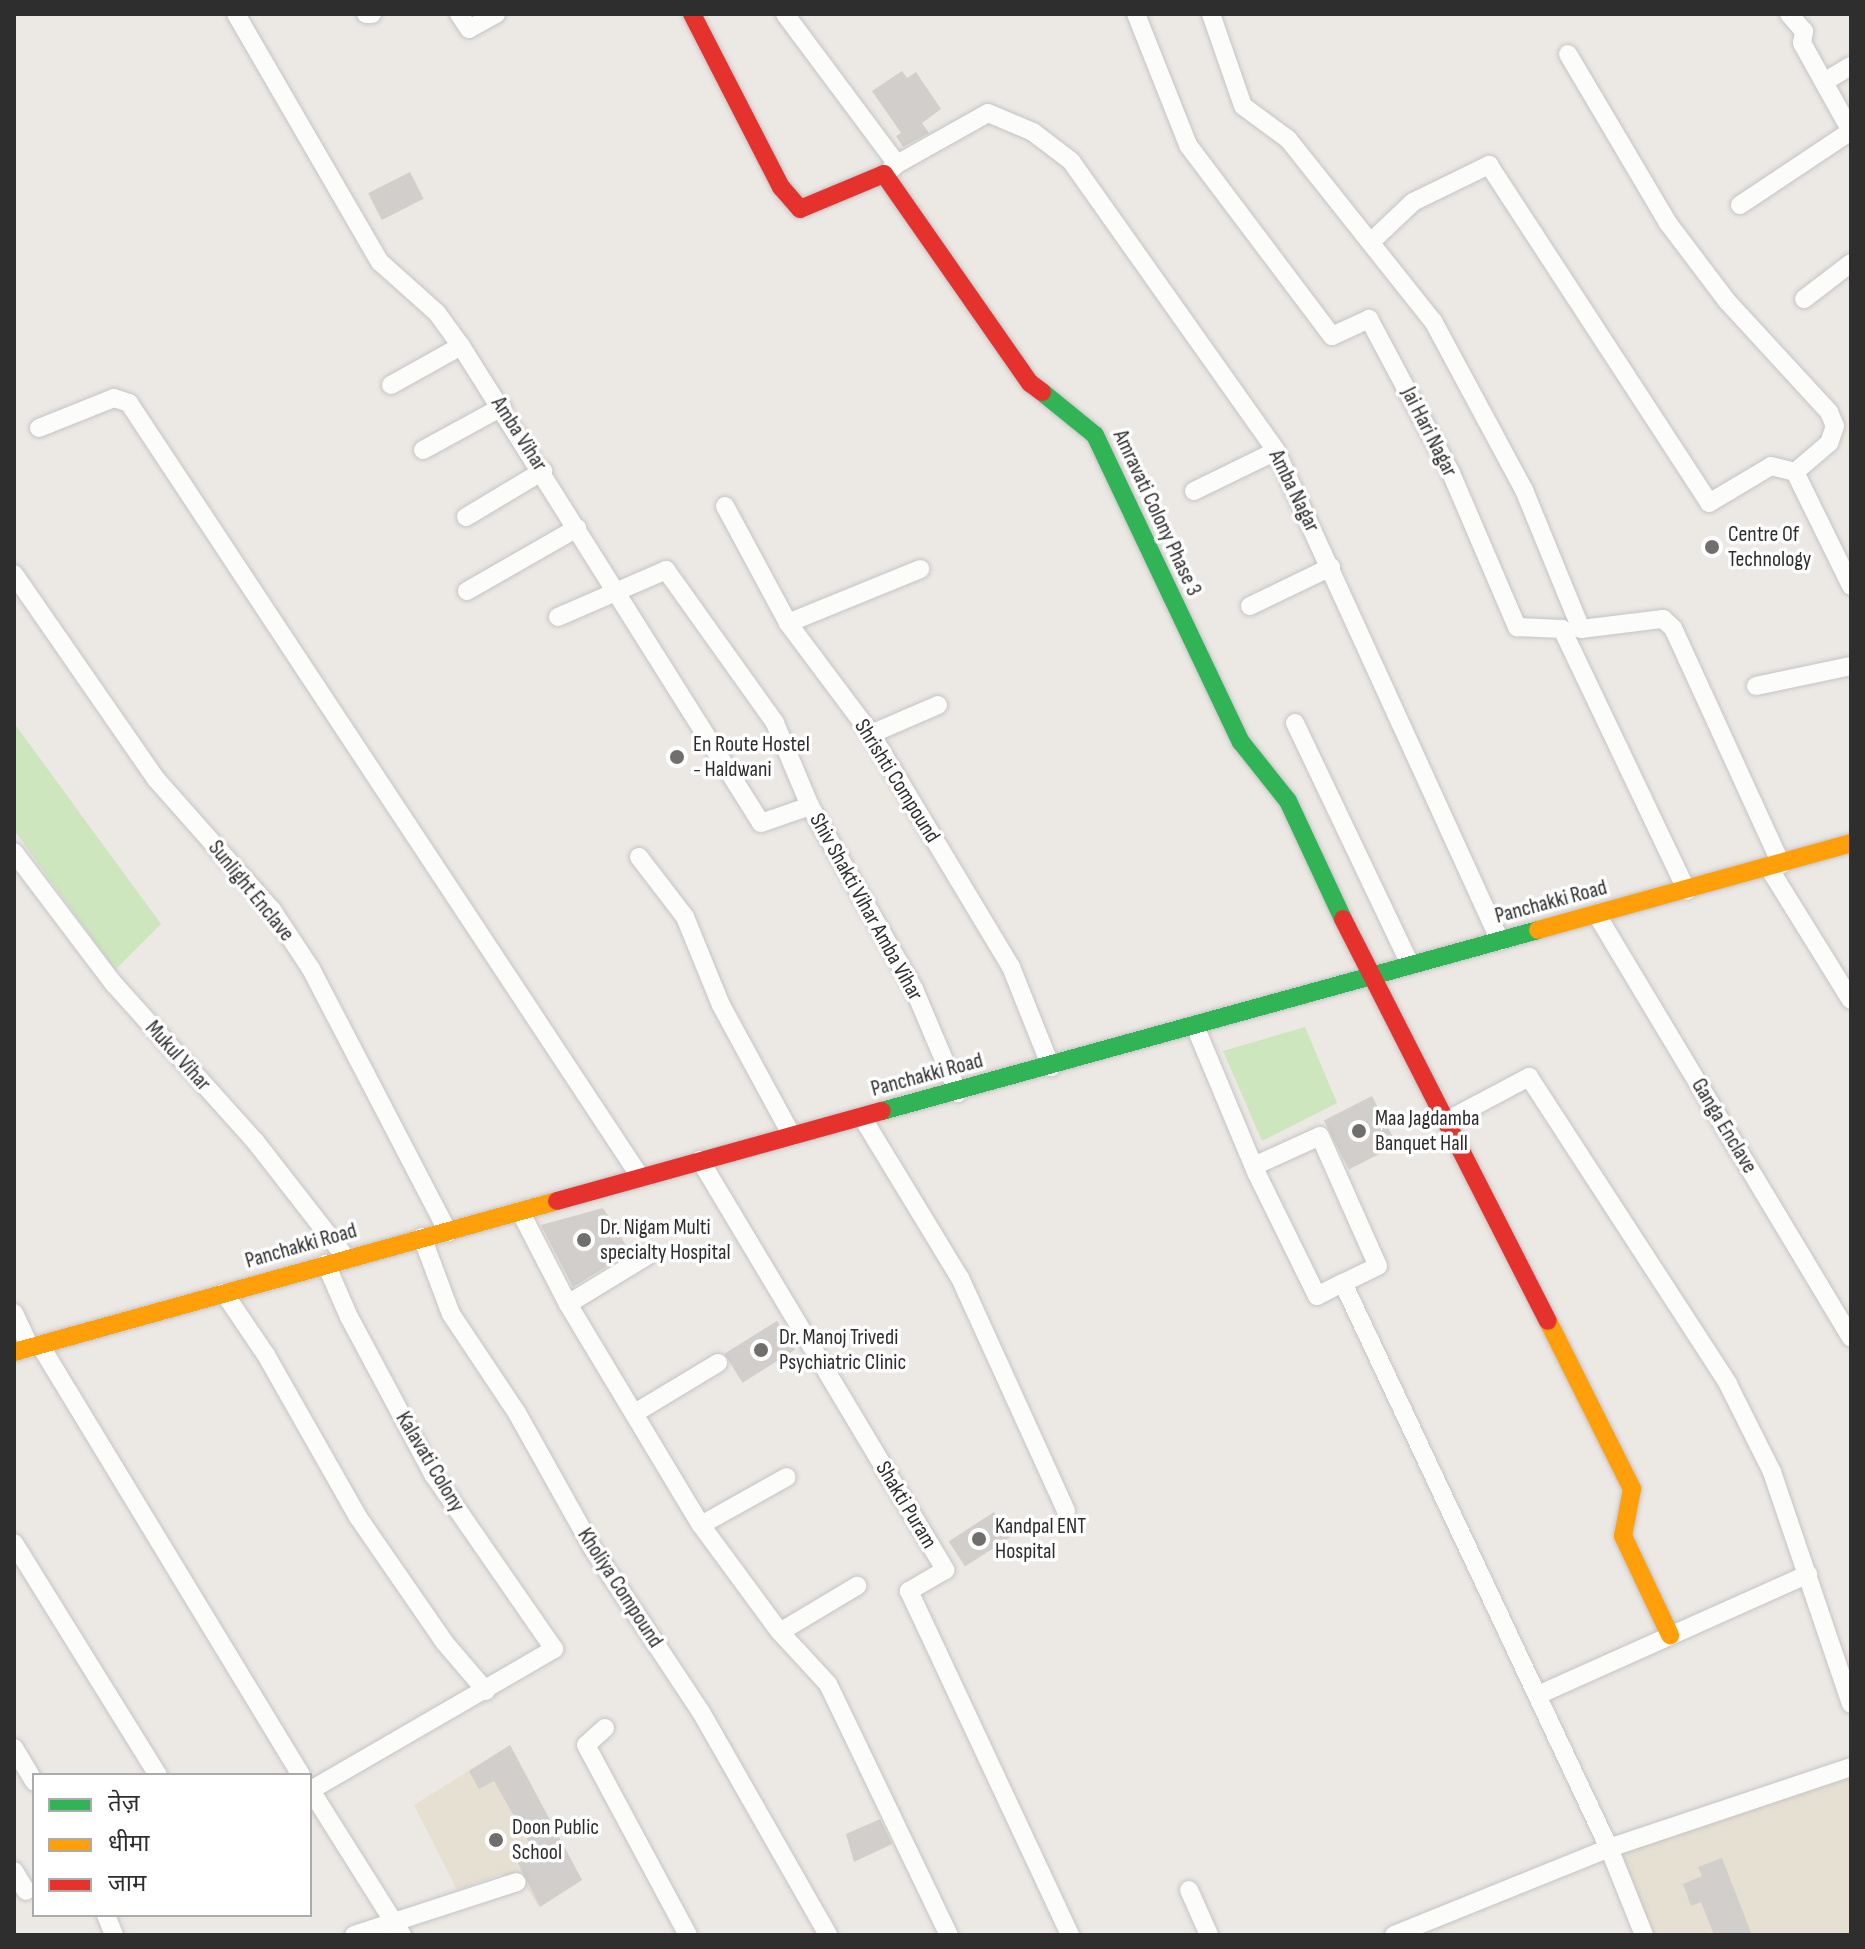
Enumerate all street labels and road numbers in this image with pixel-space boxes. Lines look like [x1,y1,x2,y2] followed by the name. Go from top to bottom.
[1395,383,1463,481] street label: Jai Hari Nagar
[485,392,553,476] street label: Amba Vihar
[1107,426,1207,600] street label: Amravati Colony Phase 3
[1263,446,1325,536] street label: Amba Nagar
[849,714,945,848] street label: Shrishti Compound
[804,809,928,1005] street label: Shiv Shakti Vihar Amba Vihar
[202,835,300,947] street label: Sunlight Enclave
[1492,874,1610,930] street label: Panchakki Road
[140,1015,216,1097] street label: Mukul Vihar
[868,1047,986,1103] street label: Panchakki Road
[1685,1074,1763,1178] street label: Ganga Enclave
[242,1218,360,1274] street label: Panchakki Road
[390,1407,470,1517] street label: Kalavati Colony
[870,1457,942,1553] street label: Shakti Puram
[572,1523,668,1653] street label: Kholiya Compound

